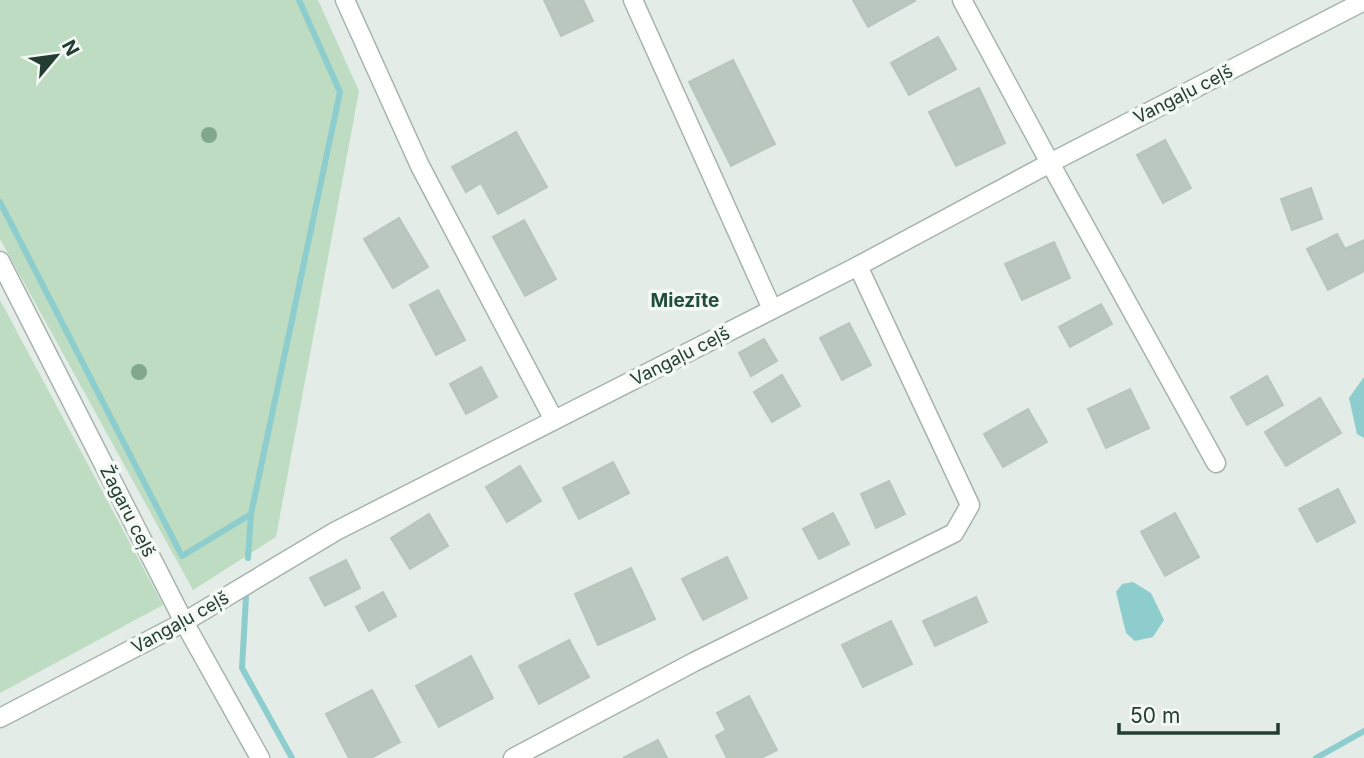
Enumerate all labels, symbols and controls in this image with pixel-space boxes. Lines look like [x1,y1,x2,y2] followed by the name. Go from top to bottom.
[21,21,91,91] north arrow
[57,36,84,60] text: N
[1130,60,1236,129] street label: Vangaļu ceļš
[651,289,719,312] district label: Miezīte
[627,322,733,391] street label: Vangaļu ceļš
[95,461,161,561] street label: Žagaru ceļš
[128,587,233,658] street label: Vangaļu ceļš
[1119,692,1278,736] scale bar
[1130,703,1180,728] text: 50 m

